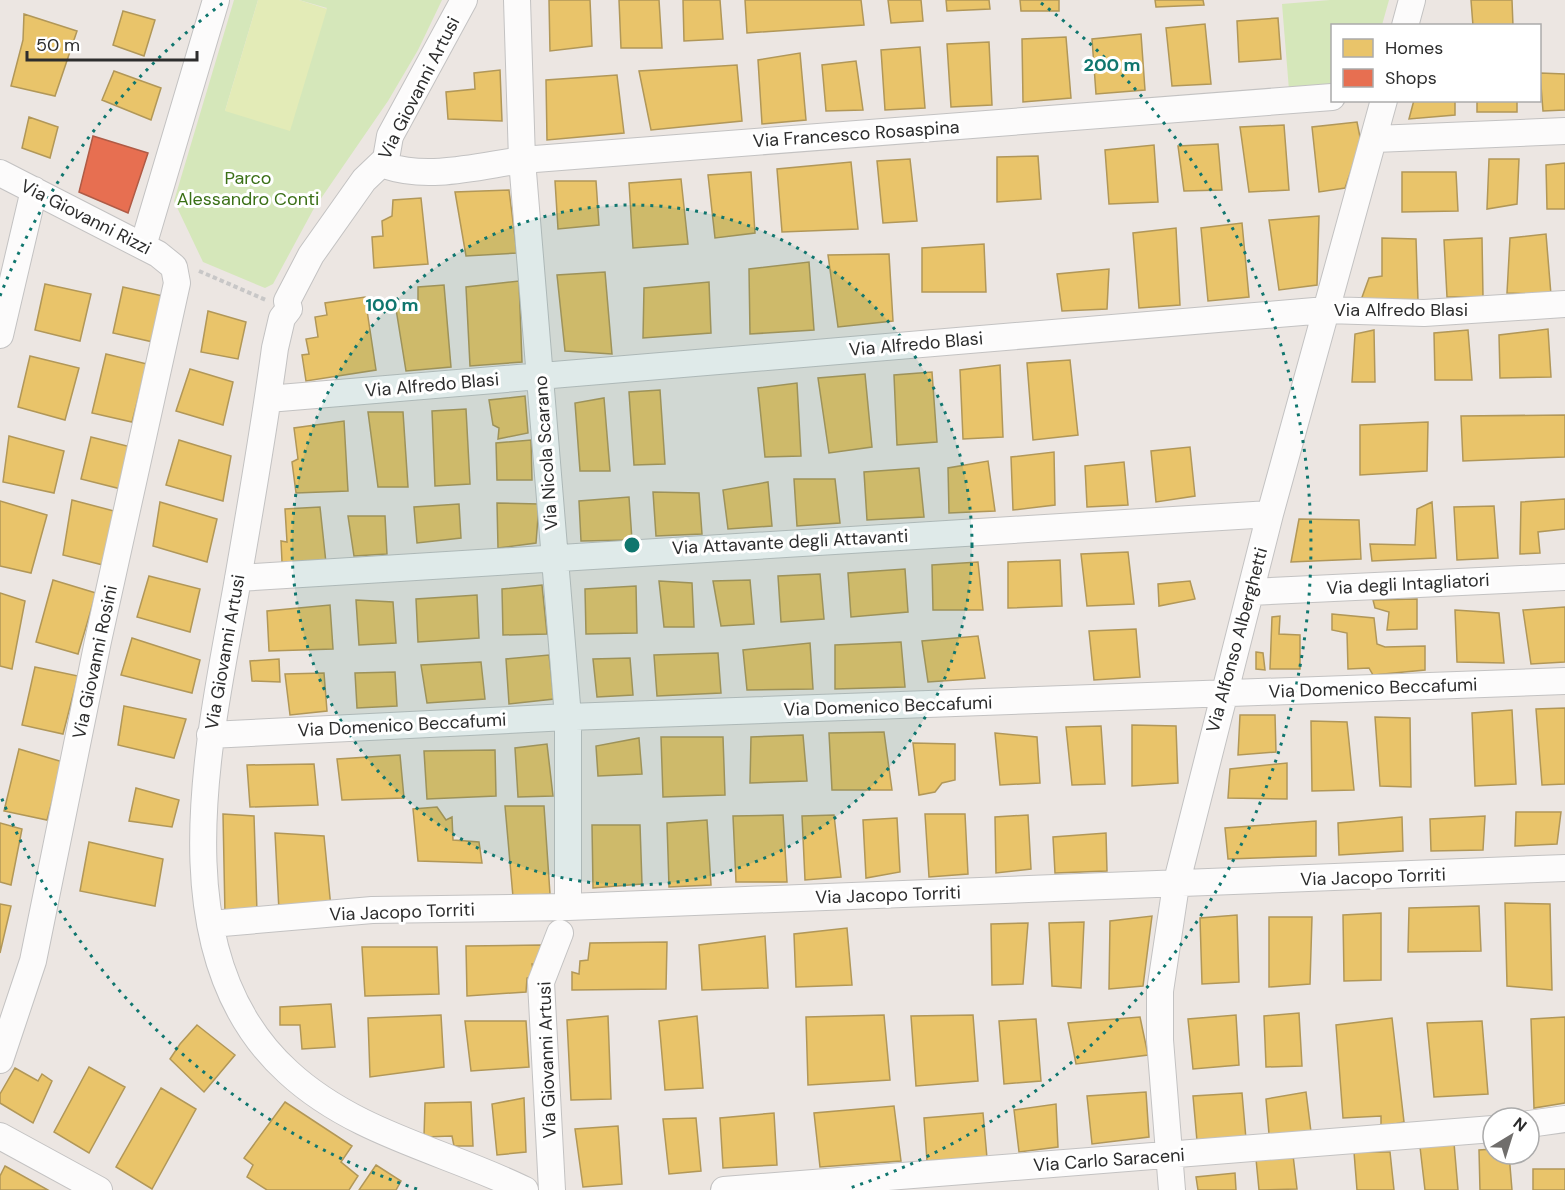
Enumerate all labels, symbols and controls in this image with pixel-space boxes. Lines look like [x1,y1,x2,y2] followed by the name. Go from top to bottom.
[373,13,465,163] street label: Via Giovanni Artusi
[27,24,196,62] scale bar
[1331,24,1541,102] legend
[36,33,80,57] text: 50 m
[1385,36,1443,60] text: Homes
[1084,53,1140,77] text: 200 m
[1385,66,1437,90] text: Shops
[752,115,960,153] street label: Via Francesco Rosaspina
[177,166,319,211] park label: Parco Alessandro Conti
[17,174,155,260] street label: Via Giovanni Rizzi
[365,293,419,317] text: 100 m
[1334,298,1468,322] street label: Via Alfredo Blasi
[848,326,984,362] street label: Via Alfredo Blasi
[364,367,500,403] street label: Via Alfredo Blasi
[529,375,563,531] street label: Via Nicola Scarano
[671,524,909,560] street label: Via Attavante degli Attavanti
[622,535,642,555] centre of rings
[1201,545,1273,735] street label: Via Alfonso Alberghetti
[1326,568,1490,600] street label: Via degli Intagliatori
[200,573,250,731] street label: Via Giovanni Artusi
[67,583,123,741] street label: Via Giovanni Rosini
[1268,672,1478,704] street label: Via Domenico Beccafumi
[783,690,993,722] street label: Via Domenico Beccafumi
[297,708,507,742] street label: Via Domenico Beccafumi
[1300,862,1446,892] street label: Via Jacopo Torriti
[815,880,961,910] street label: Via Jacopo Torriti
[329,897,475,927] street label: Via Jacopo Torriti
[532,981,562,1139] street label: Via Giovanni Artusi
[1481,1106,1541,1166] north arrow
[1509,1113,1531,1136] text: N
[1033,1143,1185,1177] street label: Via Carlo Saraceni

